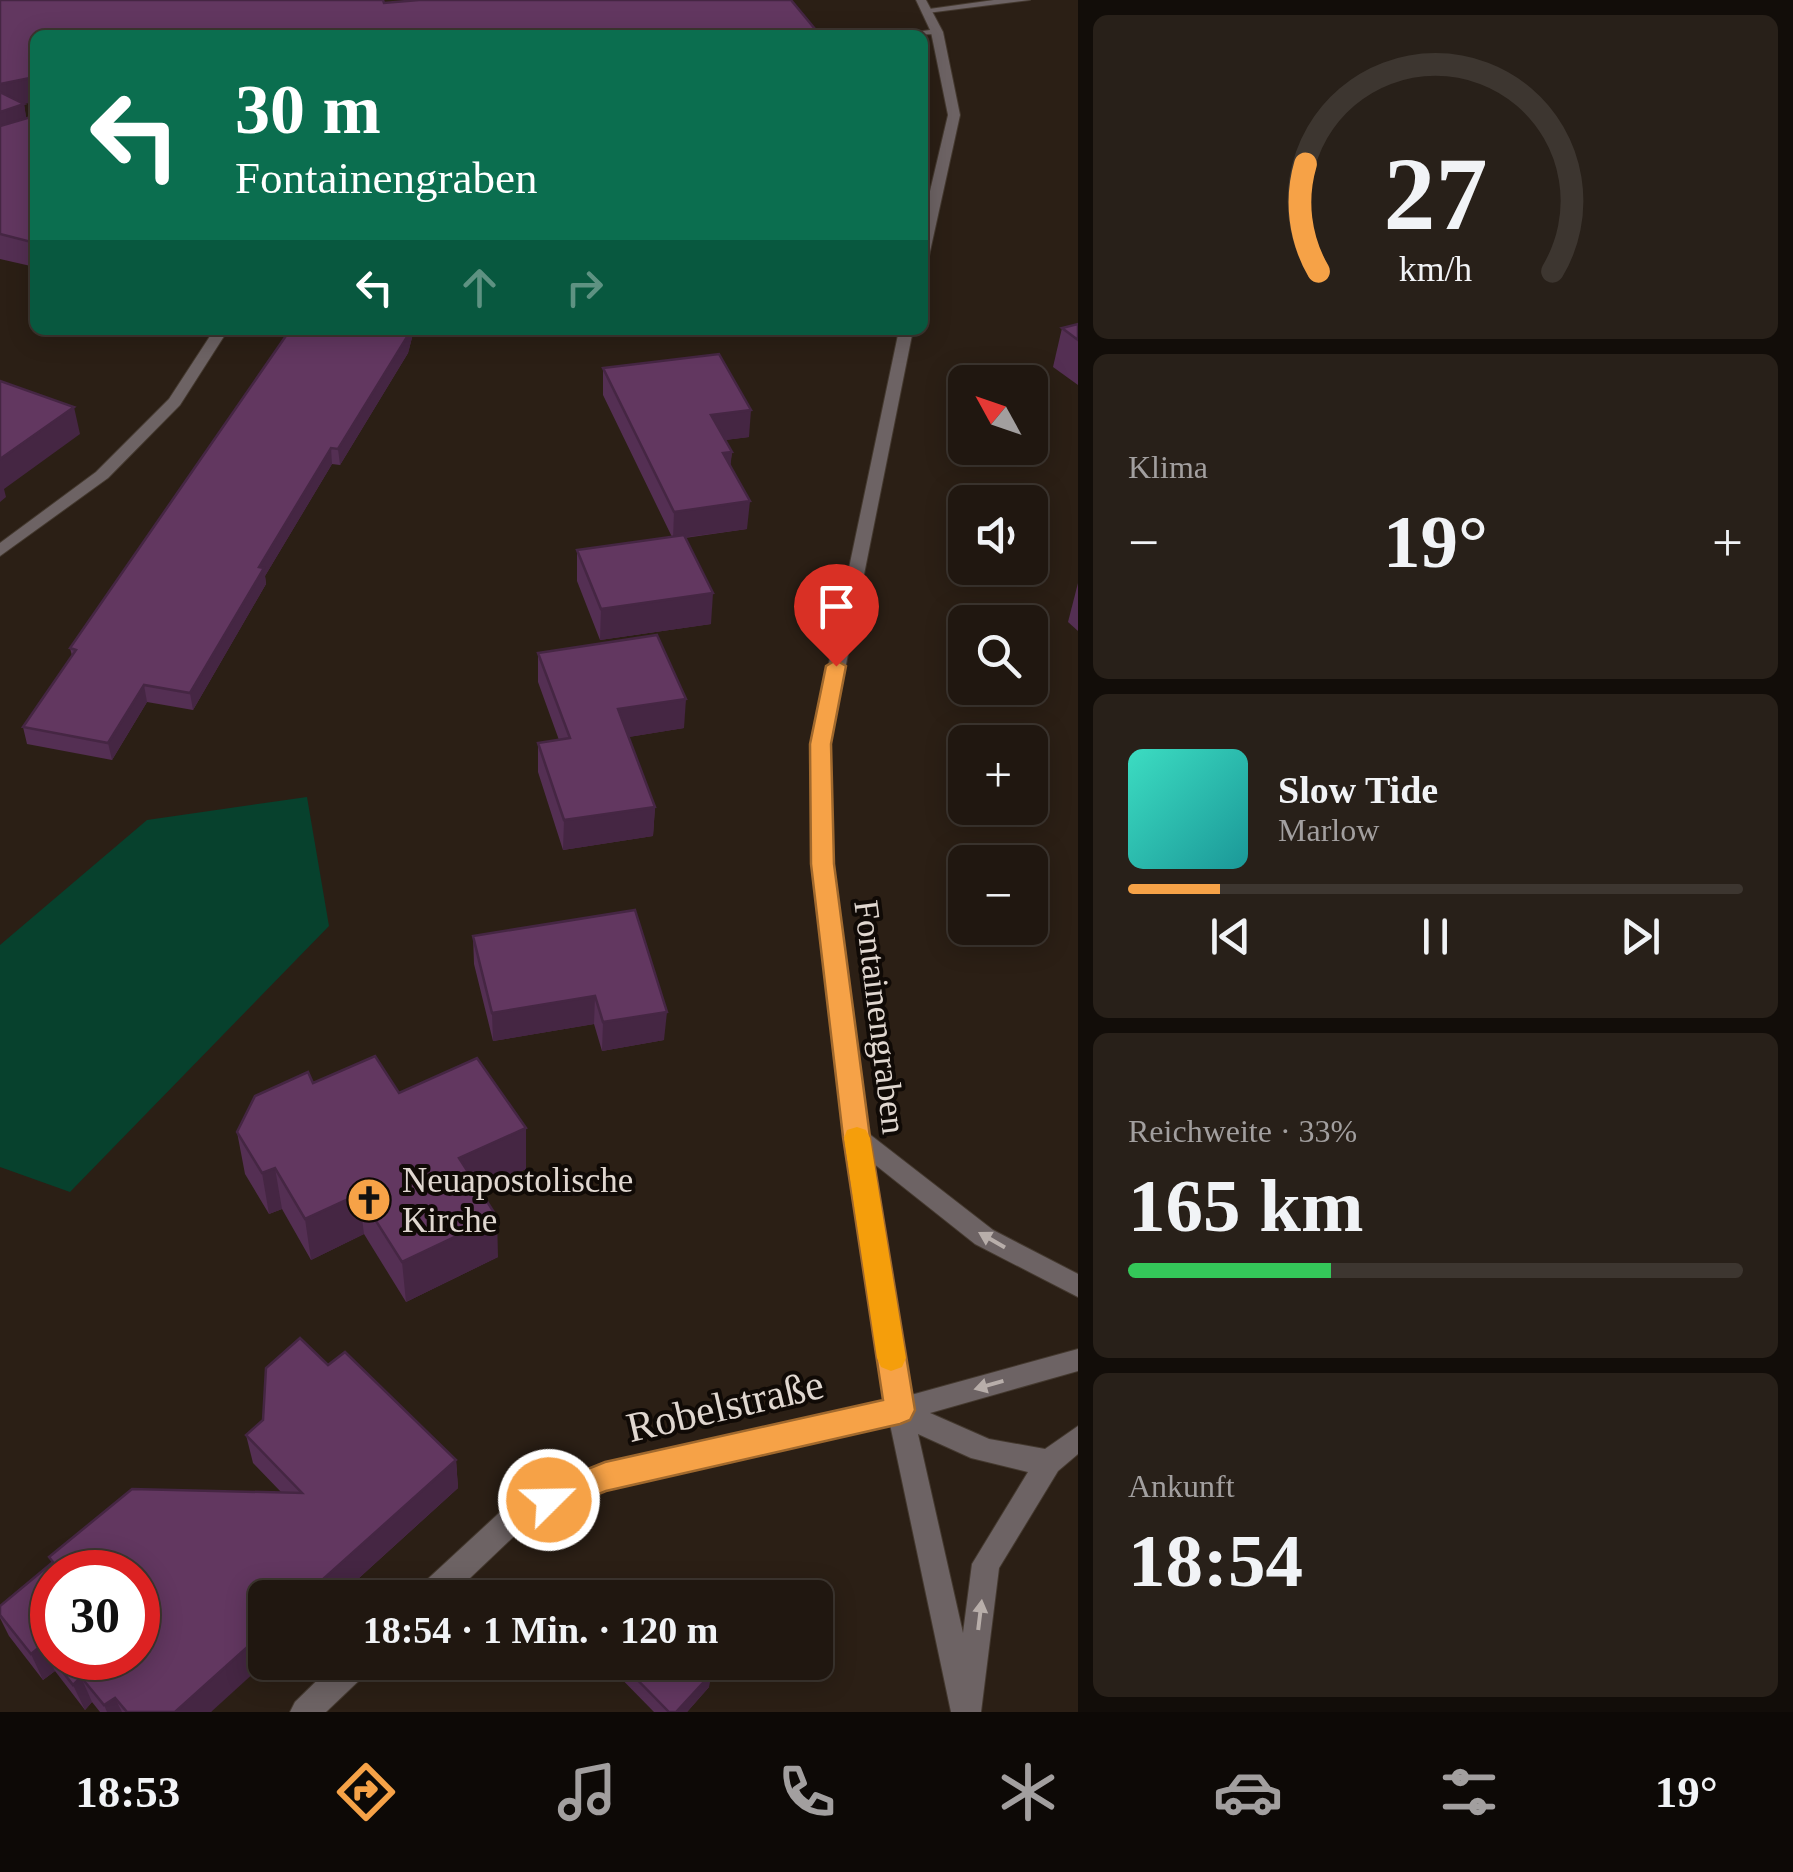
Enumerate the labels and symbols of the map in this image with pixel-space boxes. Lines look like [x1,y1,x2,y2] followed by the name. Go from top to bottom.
[948,365,1048,465] north arrow
[794,564,879,667] pin
[846,898,914,1136] street label: Fontainengraben
[402,1161,633,1240] place label: Neuapostolische Kirche
[346,1177,392,1223] church icon: Neuapostolische Kirche
[978,1232,1006,1249] one-way arrow
[622,1361,828,1451] street label: Robelstraße
[973,1378,1004,1394] one-way arrow
[497,1448,601,1552] position arrow
[30,1550,160,1680] speed limit sign: 30
[972,1599,988,1631] one-way arrow

